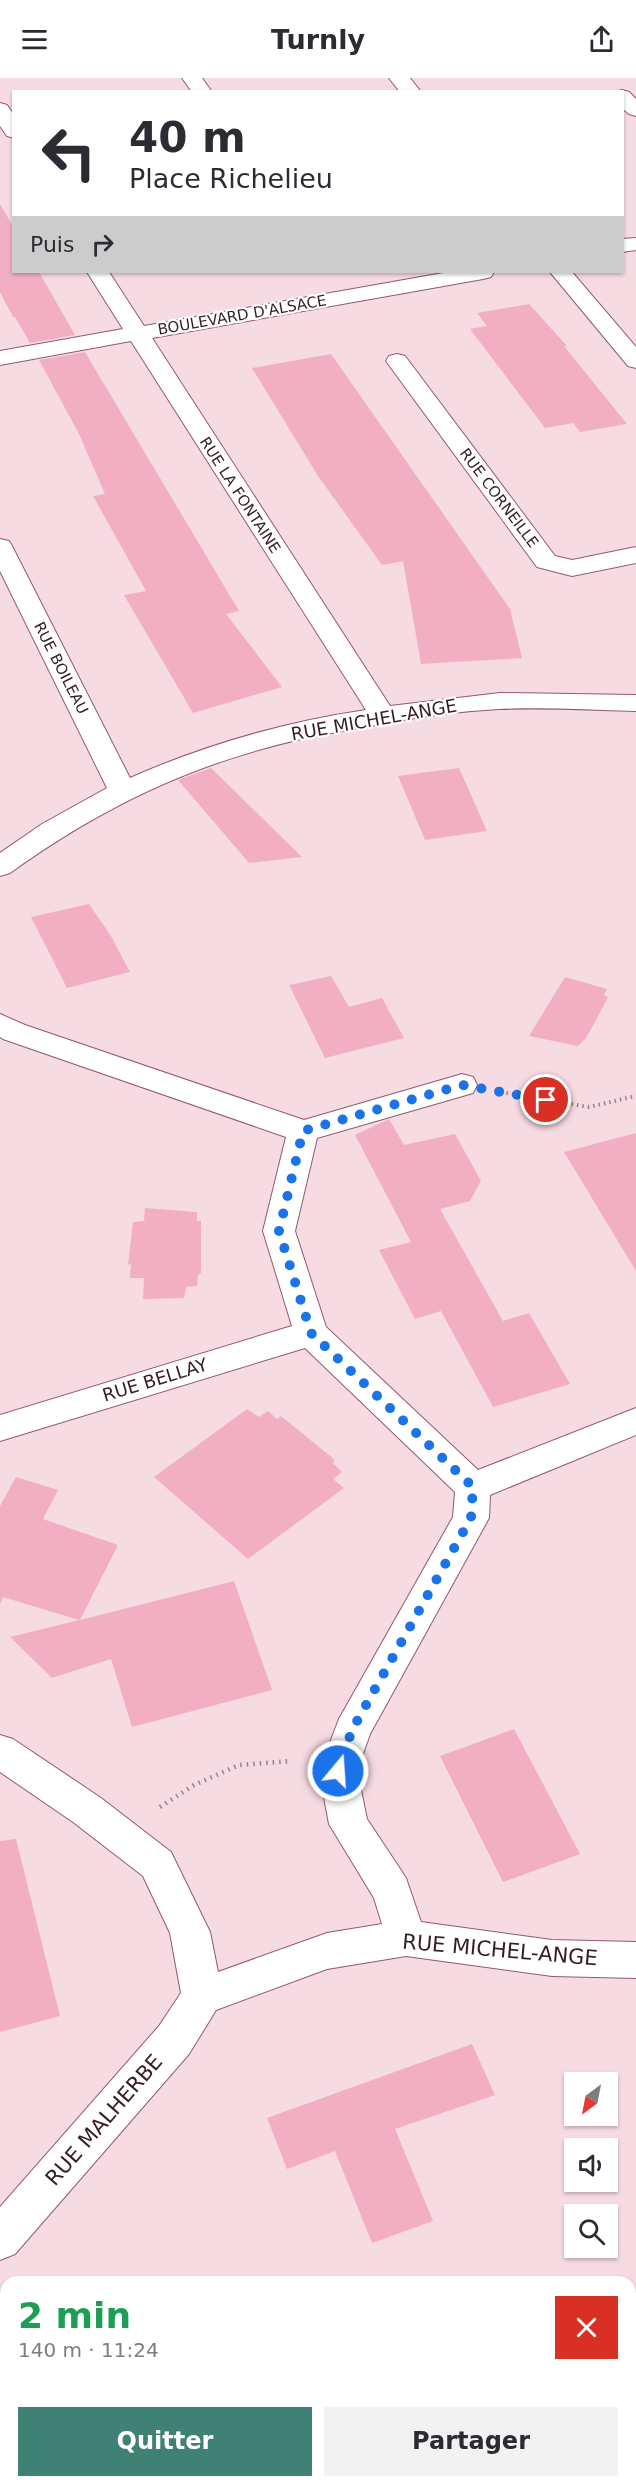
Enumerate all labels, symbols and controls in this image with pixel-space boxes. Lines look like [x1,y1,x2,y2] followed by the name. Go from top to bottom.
[18,23,51,56] icon: menu
[585,23,618,56] icon: share
[271,24,365,55] text: Turnly
[129,113,246,162] text: 40 m
[30,114,108,192] icon: left
[129,163,333,194] text: Place Richelieu
[86,228,119,261] icon: right
[30,232,74,257] text: Puis
[156,291,328,339] street label: BOULEVARD D'ALSACE
[196,434,284,556] street label: RUE LA FONTAINE
[456,445,542,551] street label: RUE CORNEILLE
[30,619,92,717] street label: RUE BOILEAU
[289,695,458,744] street label: RUE MICHEL-ANGE
[520,1074,571,1125] pin
[529,1083,562,1116] icon: arrive
[100,1353,211,1405] street label: RUE BELLAY
[306,1739,370,1803] position arrow
[401,1930,599,1970] street label: RUE MICHEL-ANGE
[41,2050,167,2190] street label: RUE MALHERBE
[564,2072,618,2126] north arrow
[564,2072,618,2258] map controls
[564,2138,618,2192] button: sound
[564,2204,618,2258] button: search
[18,2295,131,2336] text: 2 min
[555,2296,618,2359] button: close
[18,2338,159,2362] text: 140 m · 11:24
[18,2407,312,2476] button: Quitter
[324,2407,618,2476] button: Partager

